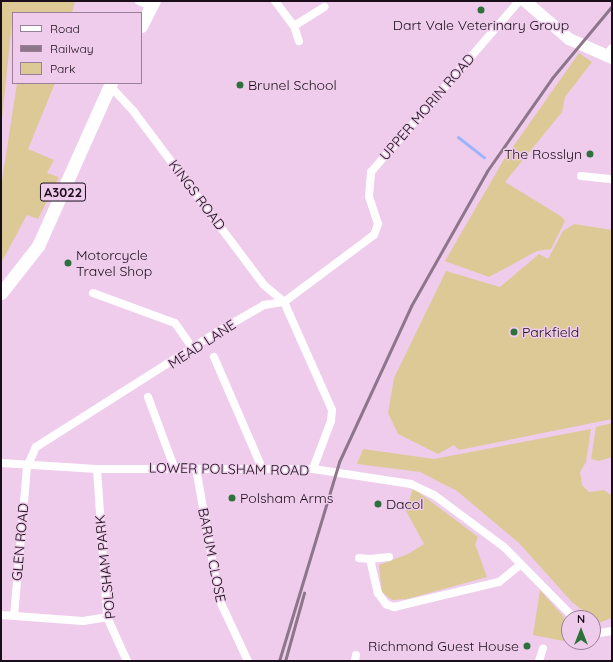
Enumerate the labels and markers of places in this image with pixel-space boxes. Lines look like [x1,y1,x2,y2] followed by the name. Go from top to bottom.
[476,5,486,15] marker: Dart Vale Veterinary Group
[393,17,569,33] place label: Dart Vale Veterinary Group
[248,77,337,93] place label: Brunel School
[235,80,245,90] marker: Brunel School
[504,146,582,162] place label: The Rosslyn
[585,149,595,159] marker: The Rosslyn
[76,247,152,280] place label: Motorcycle Travel Shop
[63,258,73,268] marker: Motorcycle Travel Shop
[522,324,579,340] place label: Parkfield
[509,327,519,337] marker: Parkfield
[240,490,333,506] place label: Polsham Arms
[227,493,237,503] marker: Polsham Arms
[386,496,423,512] place label: Dacol
[373,499,383,509] marker: Dacol
[368,638,519,654] place label: Richmond Guest House
[522,641,532,651] marker: Richmond Guest House

